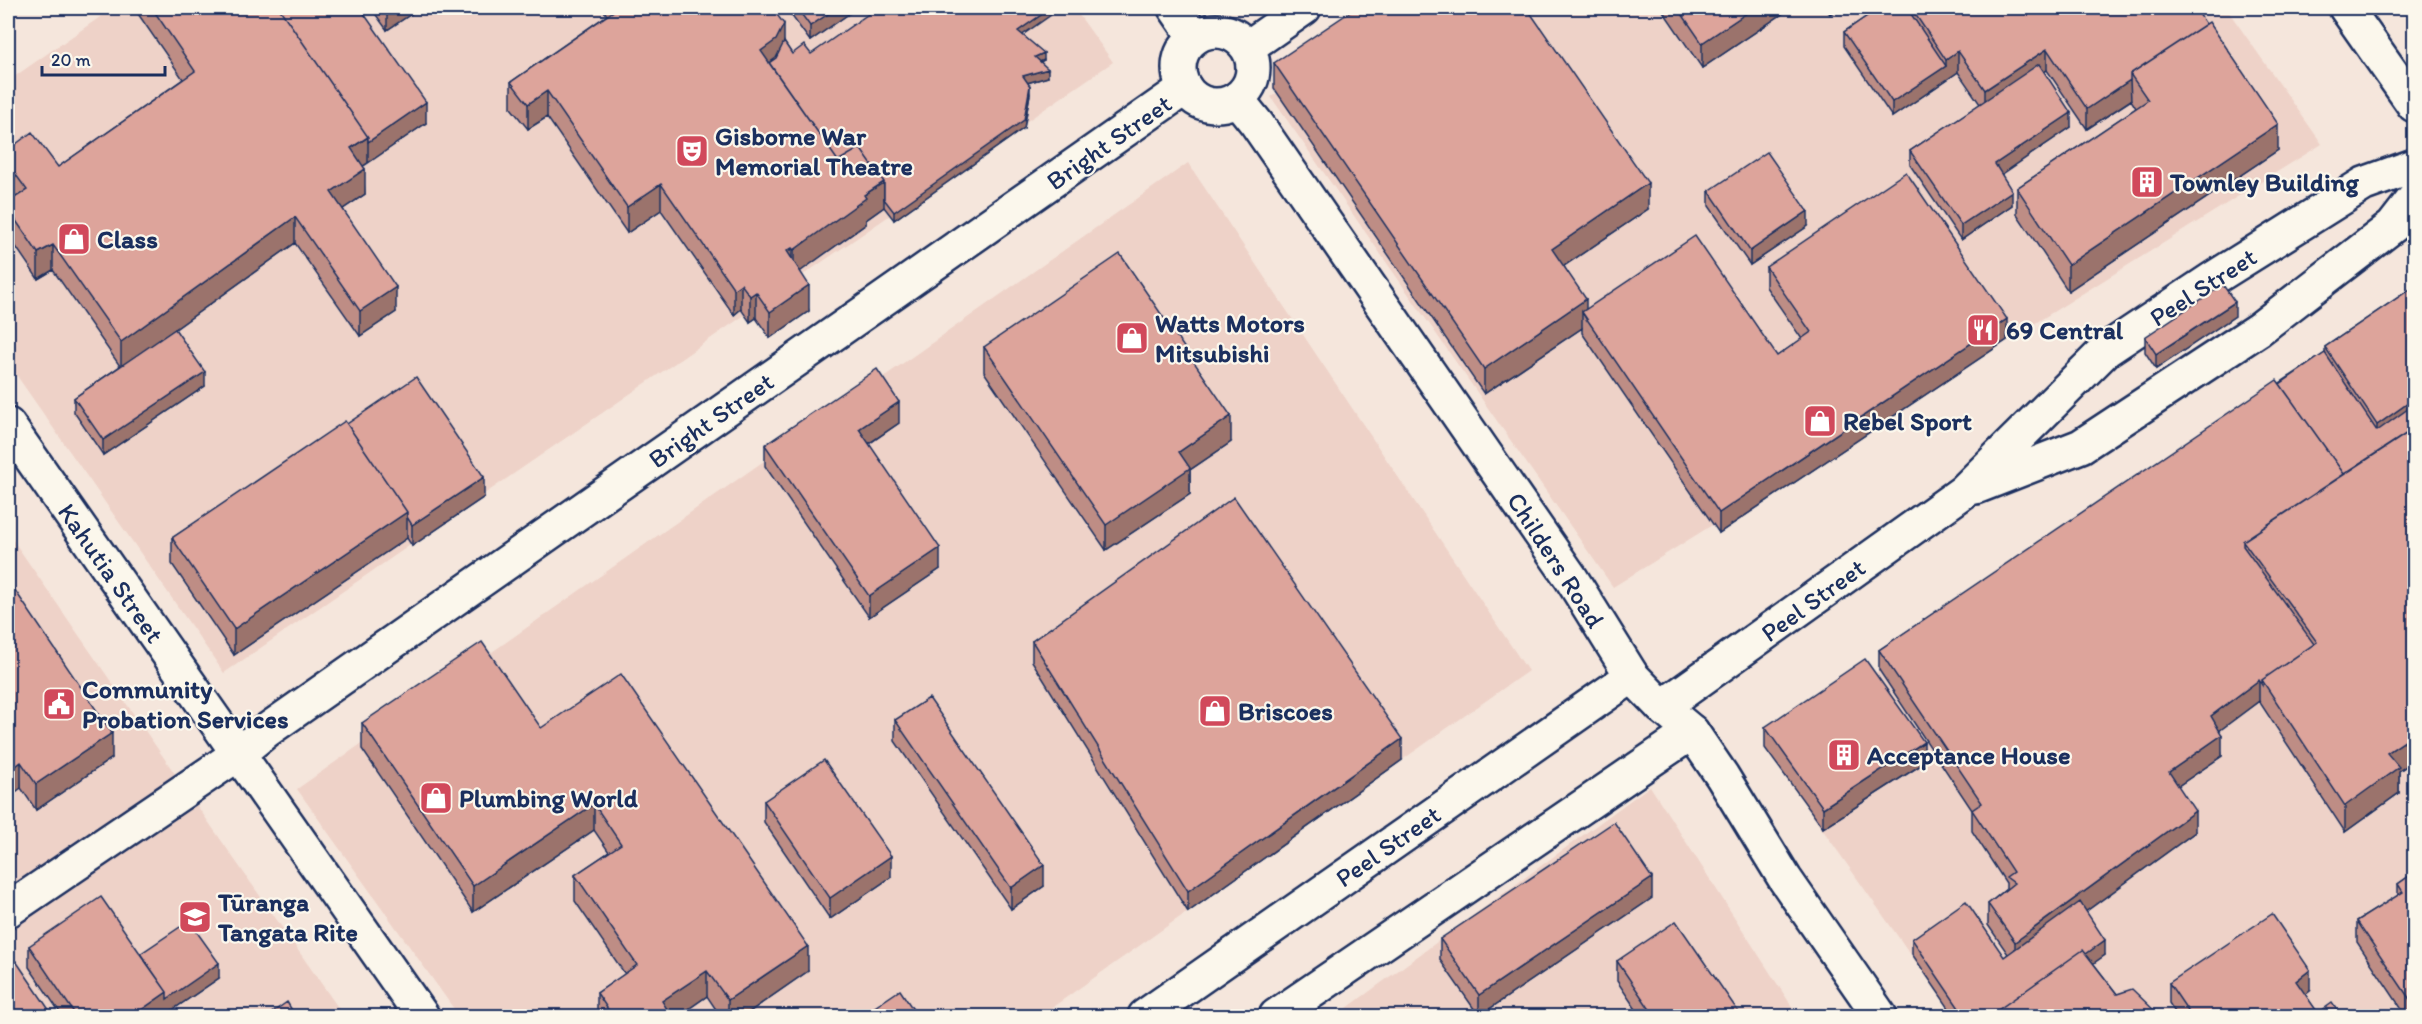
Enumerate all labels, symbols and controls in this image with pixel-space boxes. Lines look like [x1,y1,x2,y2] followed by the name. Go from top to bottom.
[42,39,165,77] scale bar
[51,49,91,71] text: 20 m
[1040,87,1178,197] street label: Bright Street
[715,120,913,182] place label: Gisborne War Memorial Theatre
[674,133,710,169] theatre icon: Gisborne War Memorial Theatre
[2129,164,2165,200] building icon: Townley Building
[2169,166,2359,198] place label: Townley Building
[56,221,92,257] shop icon: Class
[97,223,158,255] place label: Class
[2143,240,2263,333] street label: Peel Street
[1155,307,1305,369] place label: Watts Motors Mitsubishi
[1965,312,2001,348] restaurant icon: 69 Central
[2006,314,2124,346] place label: 69 Central
[1114,320,1150,356] shop icon: Watts Motors Mitsubishi
[642,365,780,475] street label: Bright Street
[1802,403,1838,439] shop icon: Rebel Sport
[1843,405,1972,437] place label: Rebel Sport
[1500,486,1612,634] street label: Childers Road
[51,497,171,649] street label: Kahutia Street
[1754,551,1872,649] street label: Peel Street
[82,673,289,735] place label: Community Probation Services
[41,686,77,722] public building icon: Community Probation Services
[1197,693,1233,729] shop icon: Briscoes
[1238,695,1333,727] place label: Briscoes
[1826,737,1862,773] building icon: Acceptance House
[1866,739,2070,771] place label: Acceptance House
[418,780,454,816] shop icon: Plumbing World
[459,782,639,814] place label: Plumbing World
[1329,798,1447,894] street label: Peel Street
[217,886,358,948] place label: Tūranga Tangata Rite
[177,899,213,935] school or university icon: Tūranga Tangata Rite

